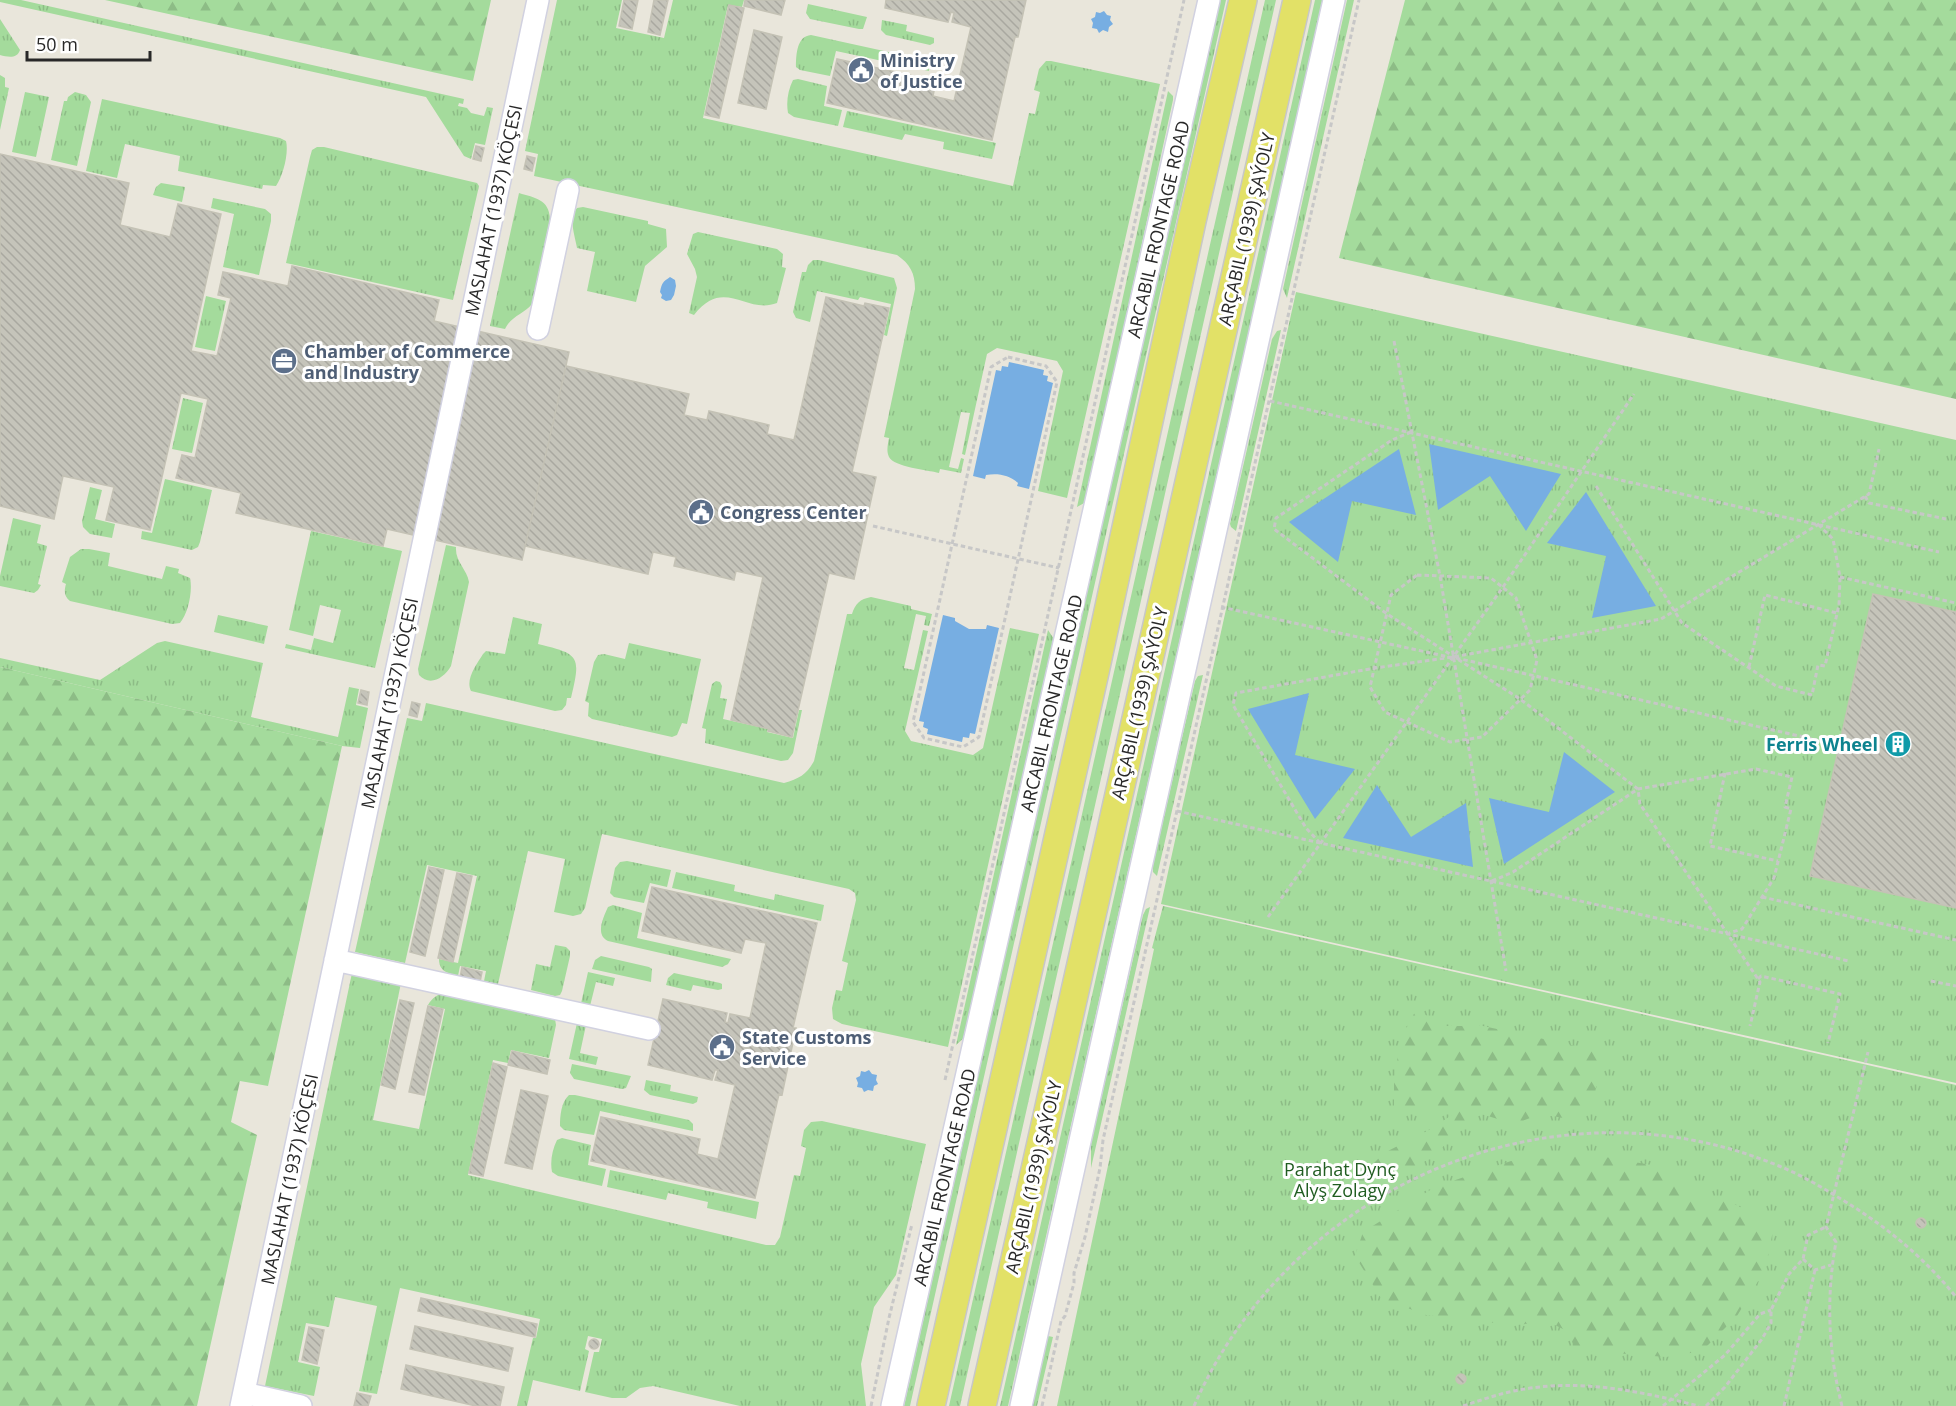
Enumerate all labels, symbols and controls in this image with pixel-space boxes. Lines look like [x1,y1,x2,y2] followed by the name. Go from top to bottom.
[27,24,150,62] scale bar
[36,32,78,56] text: 50 m
[880,48,963,93] place label: Ministry of Justice
[846,55,876,85] public building icon: Ministry of Justice
[459,102,527,318] street label: MASLAHAT (1937) KÖÇESI
[1121,118,1195,340] street label: ARCABIL FRONTAGE ROAD
[1212,129,1280,328] street label: ARÇABIL (1939) ŞAÝOLY
[304,339,510,384] place label: Chamber of Commerce and Industry
[269,346,299,376] office icon: Chamber of Commerce and Industry
[686,497,716,527] public building icon: Congress Center
[720,500,867,524] place label: Congress Center
[1014,592,1088,814] street label: ARCABIL FRONTAGE ROAD
[355,595,423,811] street label: MASLAHAT (1937) KÖÇESI
[1105,603,1173,802] street label: ARÇABIL (1939) ŞAÝOLY
[1883,729,1913,759] building icon: Ferris Wheel
[1766,732,1878,756] place label: Ferris Wheel
[742,1025,872,1070] place label: State Customs Service
[707,1032,737,1062] public building icon: State Customs Service
[907,1066,981,1288] street label: ARCABIL FRONTAGE ROAD
[255,1071,323,1287] street label: MASLAHAT (1937) KÖÇESI
[999,1077,1067,1276] street label: ARÇABIL (1939) ŞAÝOLY
[1284,1157,1396,1202] park label: Parahat Dynç Alyş Zolagy

